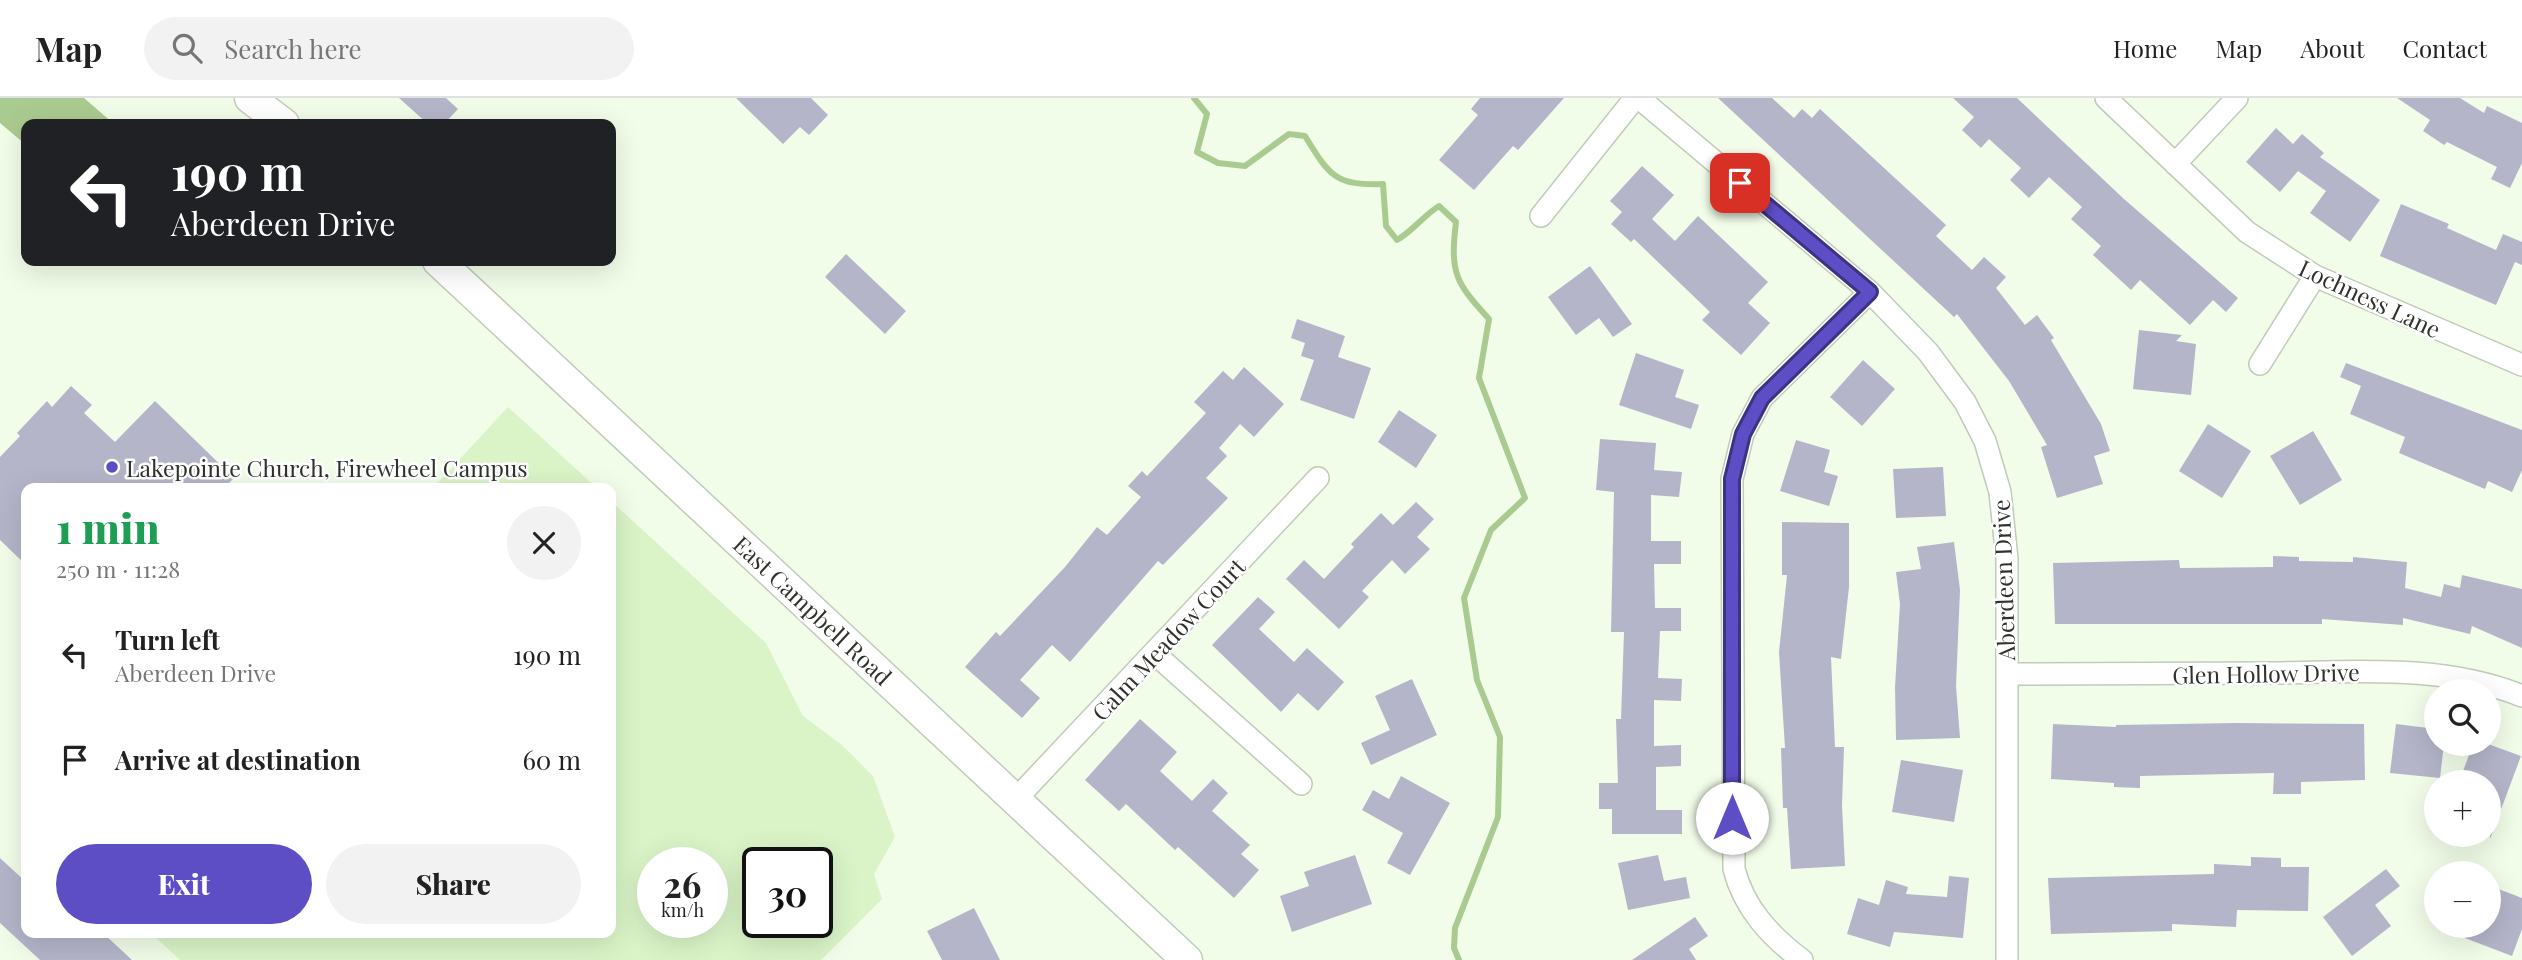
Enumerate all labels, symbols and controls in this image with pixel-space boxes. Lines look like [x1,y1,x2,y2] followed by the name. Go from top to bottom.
[144,17,634,80] search box
[35,26,102,70] text: Map
[168,29,206,67] icon: search
[224,31,362,66] text: Search here
[2113,32,2177,64] text: Home
[2215,32,2262,64] text: Map
[2300,32,2364,64] text: About
[2402,32,2487,64] text: Contact
[171,138,304,203] text: 190 m
[56,147,147,238] icon: left
[1710,153,1770,213] pin
[1721,164,1759,202] icon: arrive
[171,201,395,244] text: Aberdeen Drive
[2294,252,2446,344] street label: Lochness Lane
[126,452,528,483] place label: Lakepointe Church, Firewheel Campus
[104,459,120,475] marker: Lakepointe Church, Firewheel Campus
[56,499,160,555] text: 1 min
[1985,499,2021,662] street label: Aberdeen Drive
[507,506,581,580] button: close
[727,528,899,692] street label: East Campbell Road
[1085,550,1252,727] street label: Calm Meadow Court
[56,553,180,584] text: 250 m · 11:28
[115,622,220,657] text: Turn left
[56,636,94,674] icon: left
[513,637,581,672] text: 190 m
[2172,656,2360,690] street label: Glen Hollow Drive
[115,657,276,688] text: Aberdeen Drive
[2424,679,2501,938] map controls
[2424,679,2501,756] button: search
[56,741,94,779] icon: arrive
[115,742,361,777] text: Arrive at destination
[522,742,581,777] text: 60 m
[2424,770,2501,847] button: +
[1695,781,1769,855] position arrow
[56,844,312,924] button: Exit
[326,844,581,924] button: Share
[742,847,833,938] speed limit sign: 30
[664,860,701,907] text: 26
[2424,861,2501,938] button: −
[661,898,704,922] text: km/h

